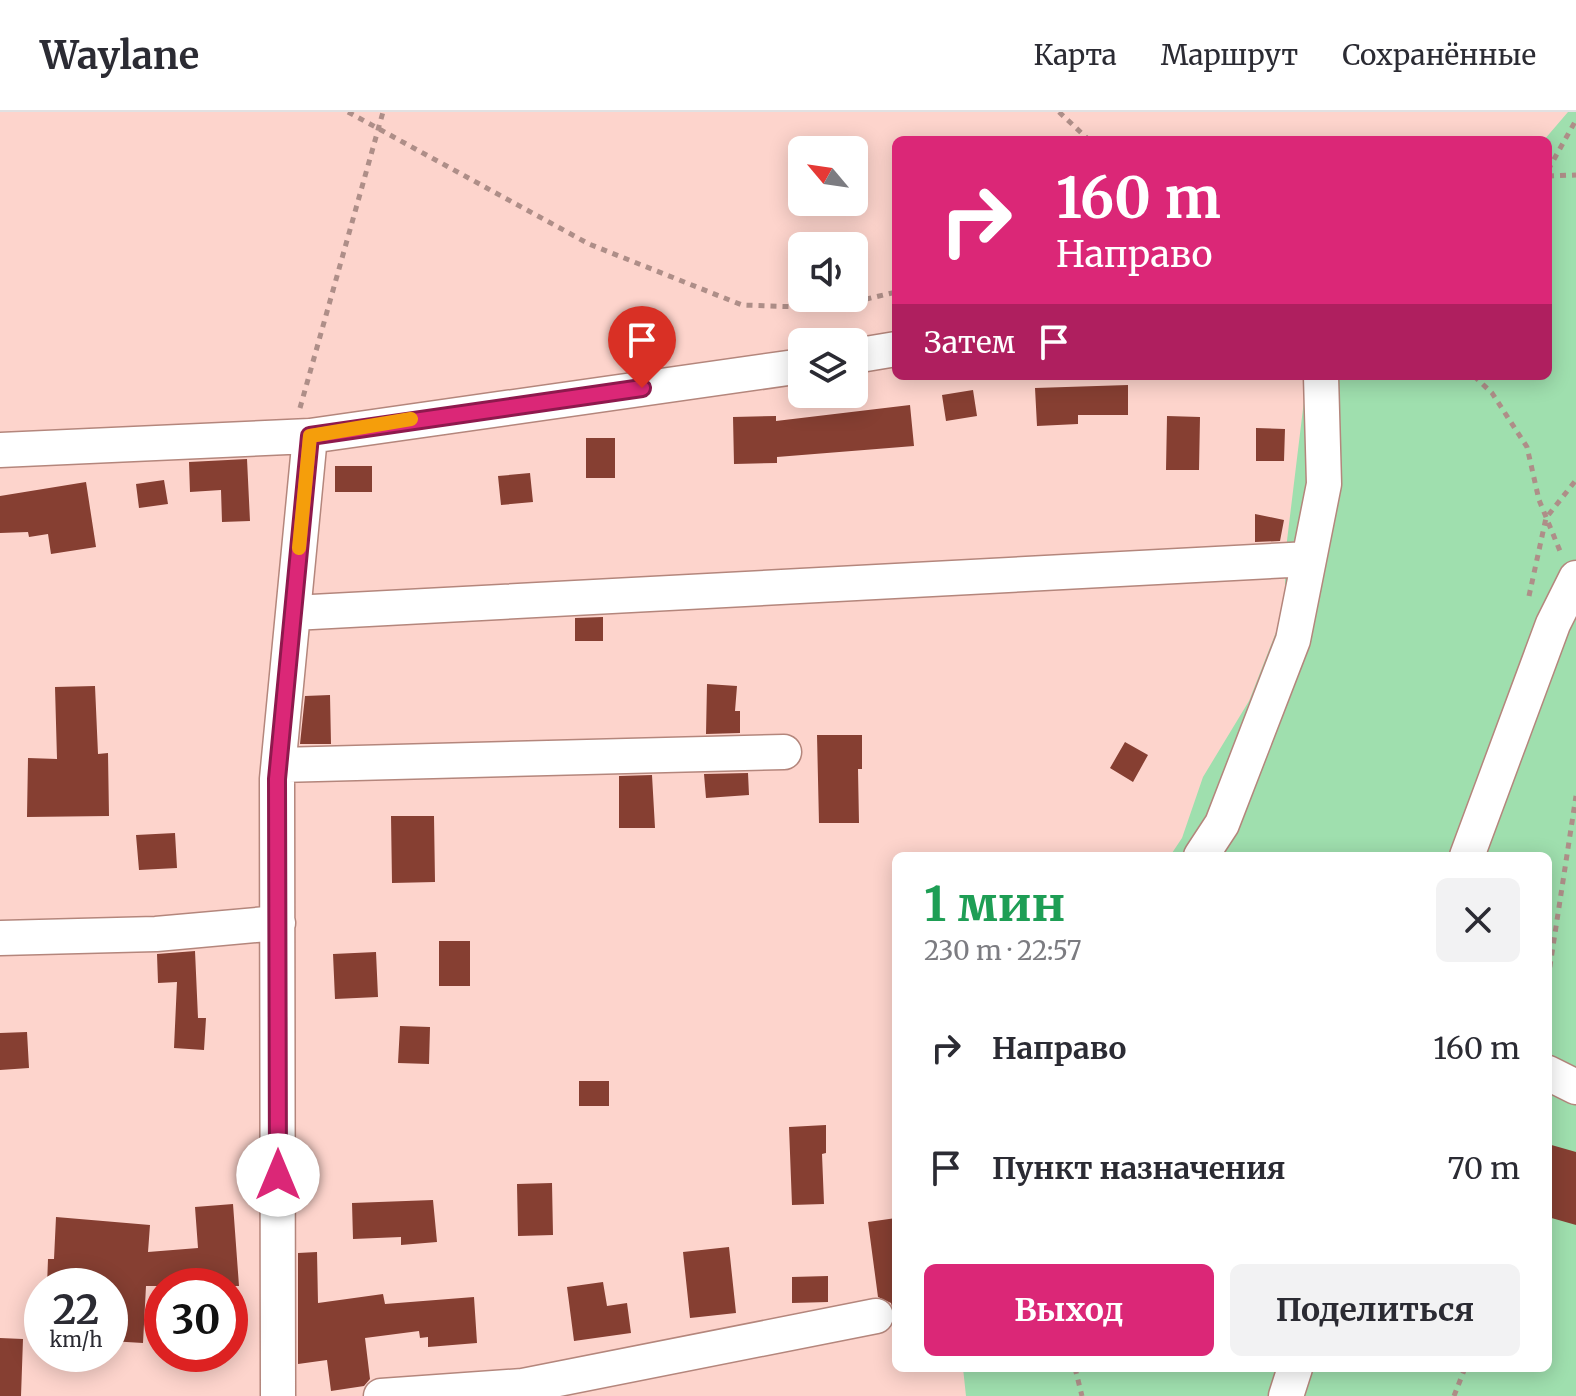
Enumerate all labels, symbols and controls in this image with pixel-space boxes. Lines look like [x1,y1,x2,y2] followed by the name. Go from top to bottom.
[40,32,199,79] text: Waylane
[1033,37,1117,73] text: Карта
[1161,37,1298,73] text: Маршрут
[1342,37,1536,73] text: Сохранённые
[788,136,868,216] north arrow
[788,136,868,408] map controls
[1056,163,1221,233] text: 160 m
[924,168,1028,272] icon: right
[788,232,868,312] button: sound
[1056,232,1212,277] text: Направо
[608,306,676,388] pin
[620,318,664,362] icon: arrive
[1032,320,1076,364] icon: arrive
[924,323,1016,361] text: Затем
[788,328,868,408] button: layers
[924,874,1065,934] text: 1 мин
[1436,878,1520,962] button: close
[924,934,1082,967] text: 230 m · 22:57
[924,1026,968,1070] icon: right
[992,1029,1126,1067] text: Направо
[1433,1029,1520,1067] text: 160 m
[236,1133,320,1217] position arrow
[924,1146,968,1190] icon: arrive
[992,1149,1286,1187] text: Пункт назначения
[1447,1149,1520,1187] text: 70 m
[924,1264,1214,1356] button: Выход
[1230,1264,1520,1356] button: Поделиться
[144,1268,248,1372] speed limit sign: 30
[53,1285,99,1335] text: 22
[50,1327,102,1352] text: km/h

